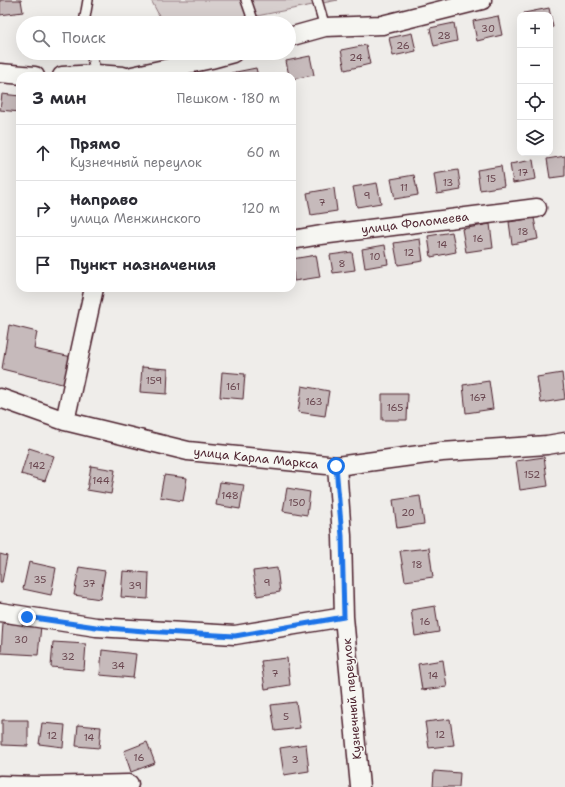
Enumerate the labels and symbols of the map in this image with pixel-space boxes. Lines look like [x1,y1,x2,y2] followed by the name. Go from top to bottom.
[481,22,495,35] house number: 30
[437,29,451,42] house number: 28
[396,39,410,52] house number: 26
[349,51,363,64] house number: 24
[518,166,528,179] house number: 17
[486,172,496,185] house number: 15
[443,176,453,189] house number: 13
[400,181,408,194] house number: 11
[364,189,371,202] house number: 9
[319,196,326,209] house number: 7
[360,208,470,238] street label: улица Фоломеева
[517,225,529,238] house number: 18
[473,232,483,245] house number: 16
[437,238,447,251] house number: 14
[404,246,414,259] house number: 12
[370,250,380,263] house number: 10
[339,257,346,270] house number: 8
[146,374,162,387] house number: 159
[226,380,240,393] house number: 161
[470,391,486,404] house number: 167
[305,395,323,408] house number: 163
[387,401,403,414] house number: 165
[193,443,320,473] street label: улица Карла Маркса
[327,457,345,475] route start
[28,459,46,472] house number: 142
[524,468,540,481] house number: 152
[92,474,110,487] house number: 144
[221,489,239,502] house number: 148
[288,496,306,509] house number: 150
[401,506,415,519] house number: 20
[411,558,423,571] house number: 18
[34,573,46,586] house number: 35
[264,576,271,589] house number: 9
[82,577,96,590] house number: 37
[128,579,142,592] house number: 39
[18,608,36,626] route end
[420,615,430,628] house number: 16
[14,633,28,646] house number: 30
[339,637,365,760] street label: Кузнечный переулок
[61,650,75,663] house number: 32
[111,659,125,672] house number: 34
[272,667,279,680] house number: 7
[428,669,438,682] house number: 14
[283,710,289,723] house number: 5
[435,728,445,741] house number: 12
[47,729,57,742] house number: 12
[84,731,94,744] house number: 14
[134,751,144,764] house number: 16
[292,753,299,766] house number: 3

